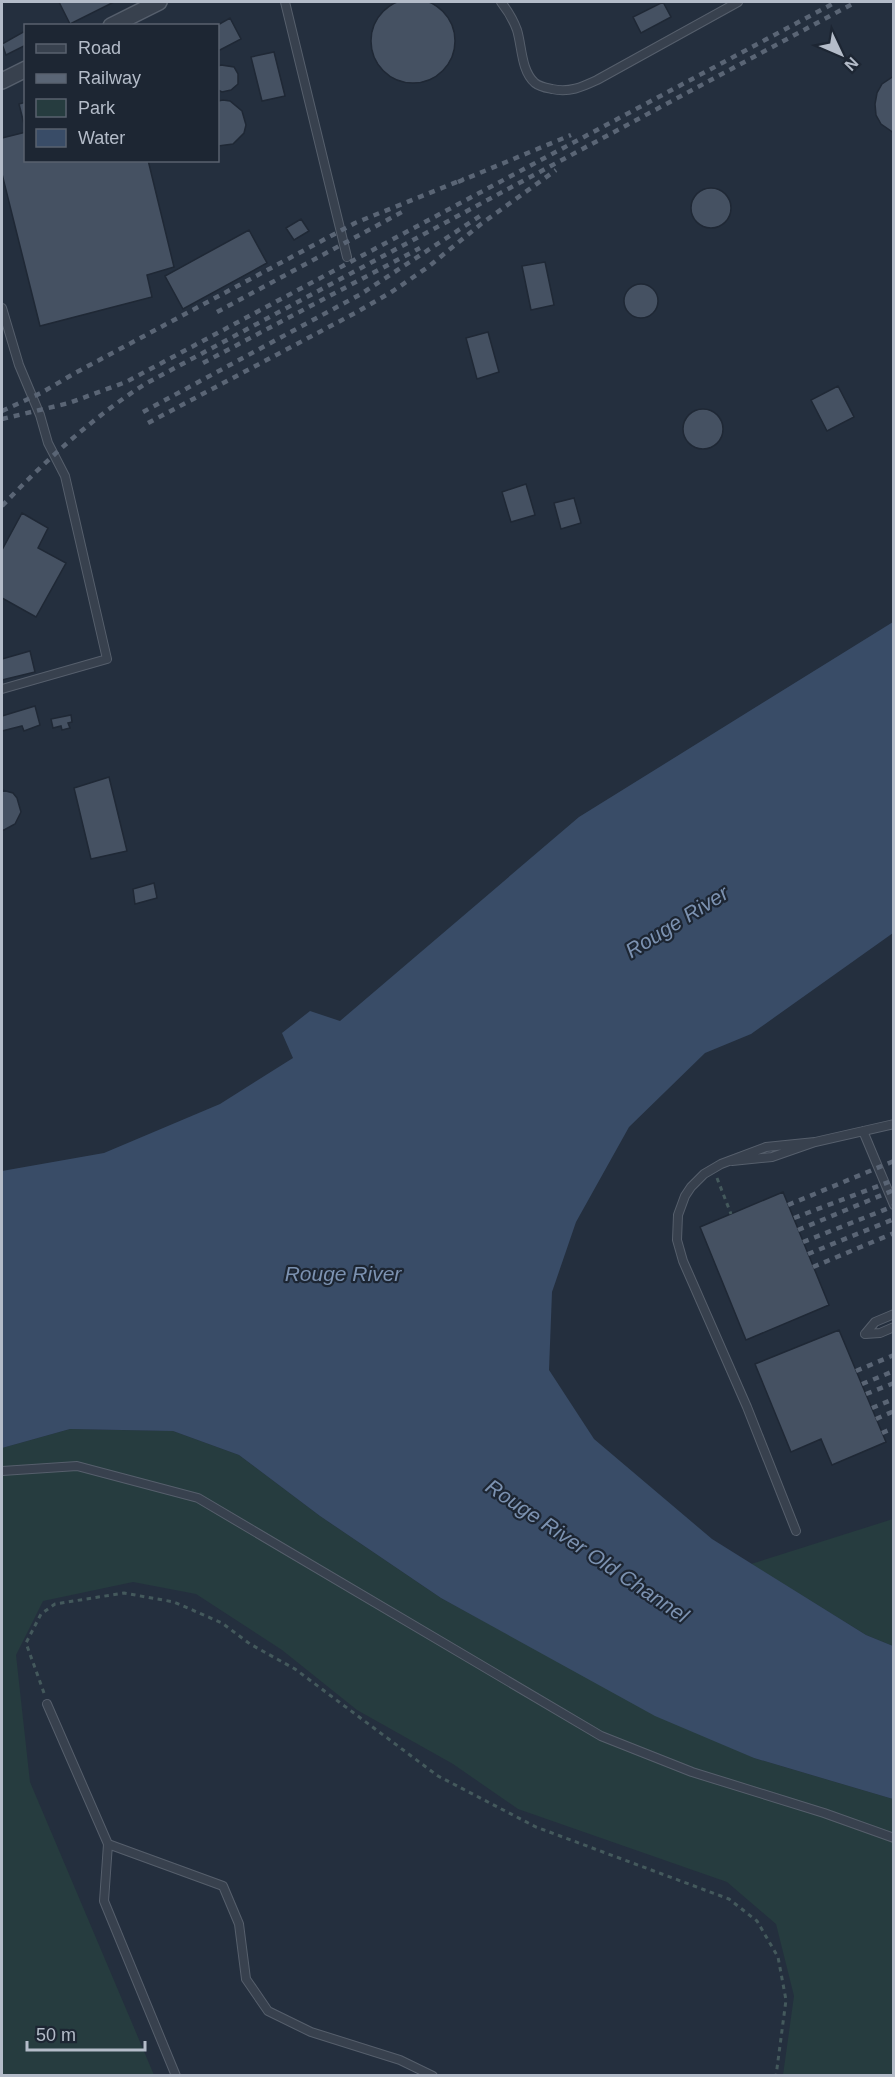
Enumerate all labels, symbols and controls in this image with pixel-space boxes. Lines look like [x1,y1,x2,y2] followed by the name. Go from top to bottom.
[24,24,219,162] legend
[811,24,871,84] north arrow
[78,38,121,58] text: Road
[841,54,862,74] text: N
[78,68,141,88] text: Railway
[78,98,116,118] text: Park
[78,128,125,148] text: Water
[621,880,733,962] water label: Rouge River
[285,1262,402,1285] water label: Rouge River
[482,1474,694,1628] water label: Rouge River Old Channel
[27,2014,146,2052] scale bar
[36,2025,76,2045] text: 50 m

